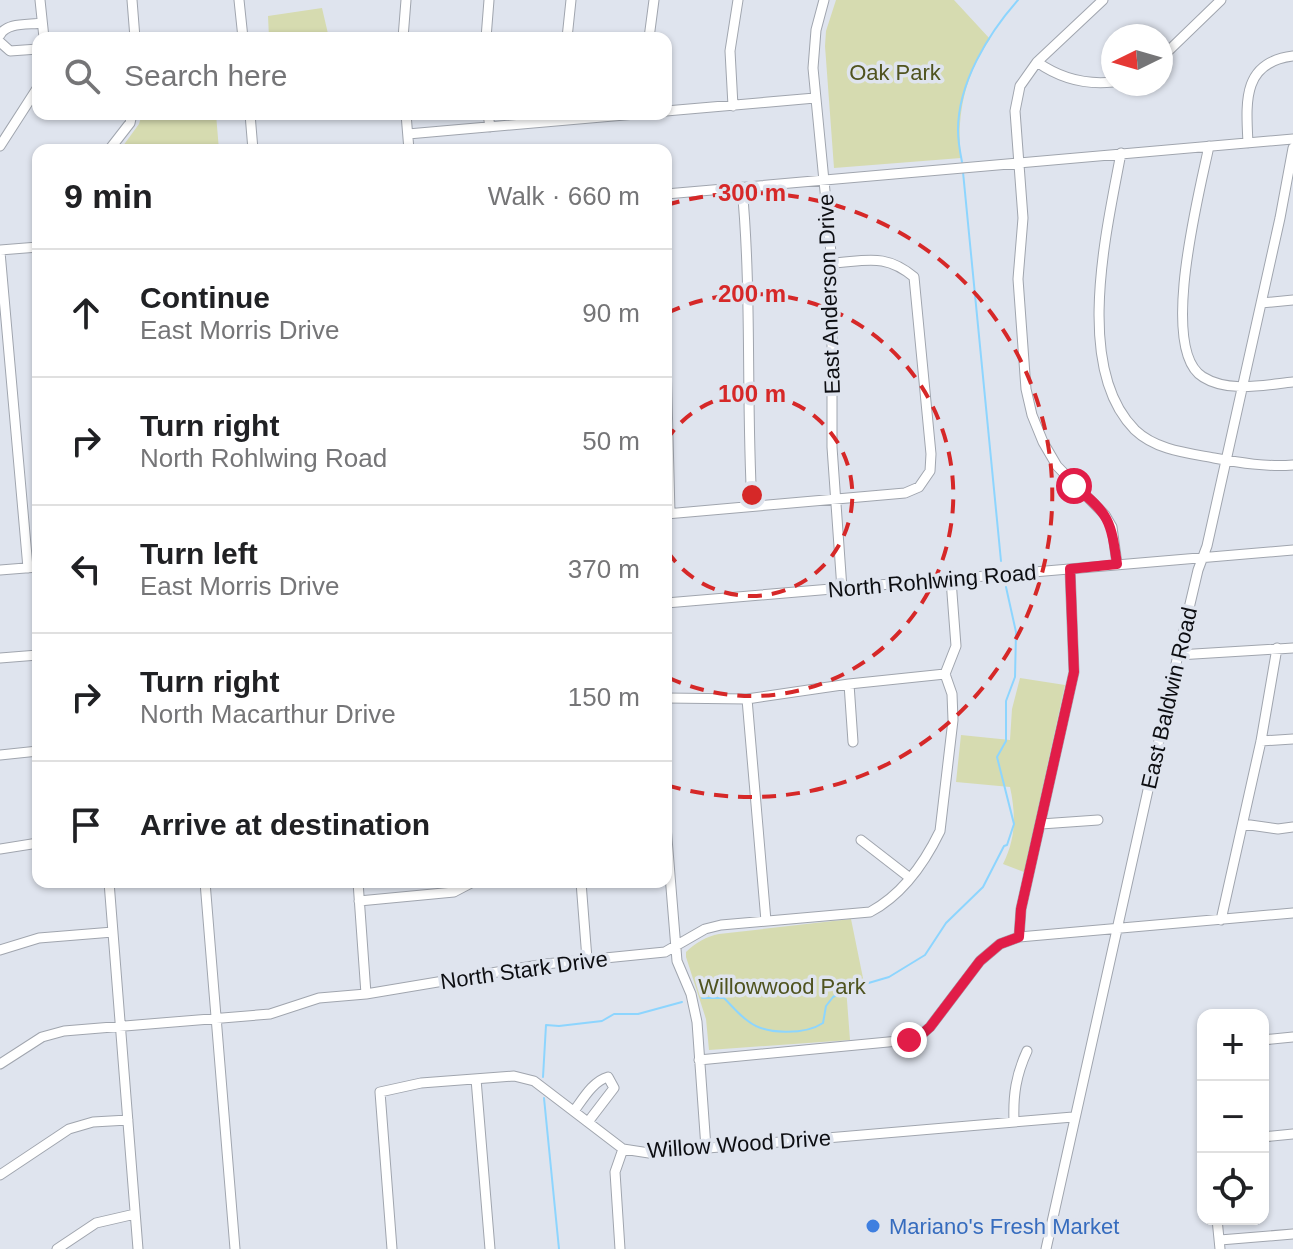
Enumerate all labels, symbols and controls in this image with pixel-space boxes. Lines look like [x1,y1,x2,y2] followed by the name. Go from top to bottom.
[1101,24,1173,96] north arrow
[32,32,672,120] search box
[60,54,104,98] icon: search
[124,59,287,92] text: Search here
[849,60,942,85] park label: Oak Park
[64,177,153,215] text: 9 min
[718,179,786,206] text: 300 m
[488,181,640,211] text: Walk · 660 m
[813,193,845,395] street label: East Anderson Drive
[718,280,786,307] text: 200 m
[140,281,270,314] text: Continue
[64,291,108,335] icon: ahead
[582,298,640,328] text: 90 m
[140,315,339,345] text: East Morris Drive
[718,380,786,407] text: 100 m
[140,409,279,442] text: Turn right
[64,419,108,463] icon: right
[582,426,640,456] text: 50 m
[140,443,387,473] text: North Rohlwing Road
[1056,468,1092,504] route start
[738,481,766,509] centre of rings
[140,537,258,570] text: Turn left
[64,547,108,591] icon: left
[568,554,640,584] text: 370 m
[827,559,1037,603] street label: North Rohlwing Road
[140,571,339,601] text: East Morris Drive
[1136,605,1202,791] street label: East Baldwin Road
[140,665,279,698] text: Turn right
[64,675,108,719] icon: right
[568,682,640,712] text: 150 m
[140,699,396,729] text: North Macarthur Drive
[64,803,108,847] icon: arrive
[140,808,430,841] text: Arrive at destination
[439,946,609,994] street label: North Stark Drive
[698,974,867,999] park label: Willowwood Park
[1197,1009,1269,1225] map controls
[1197,1009,1269,1081] button: +
[891,1022,927,1058] route end
[1197,1081,1269,1153] button: −
[646,1125,832,1163] street label: Willow Wood Drive
[1197,1153,1269,1225] button: locate
[889,1214,1119,1239] place label: Mariano's Fresh Market
[864,1217,882,1235] marker: Mariano's Fresh Market

